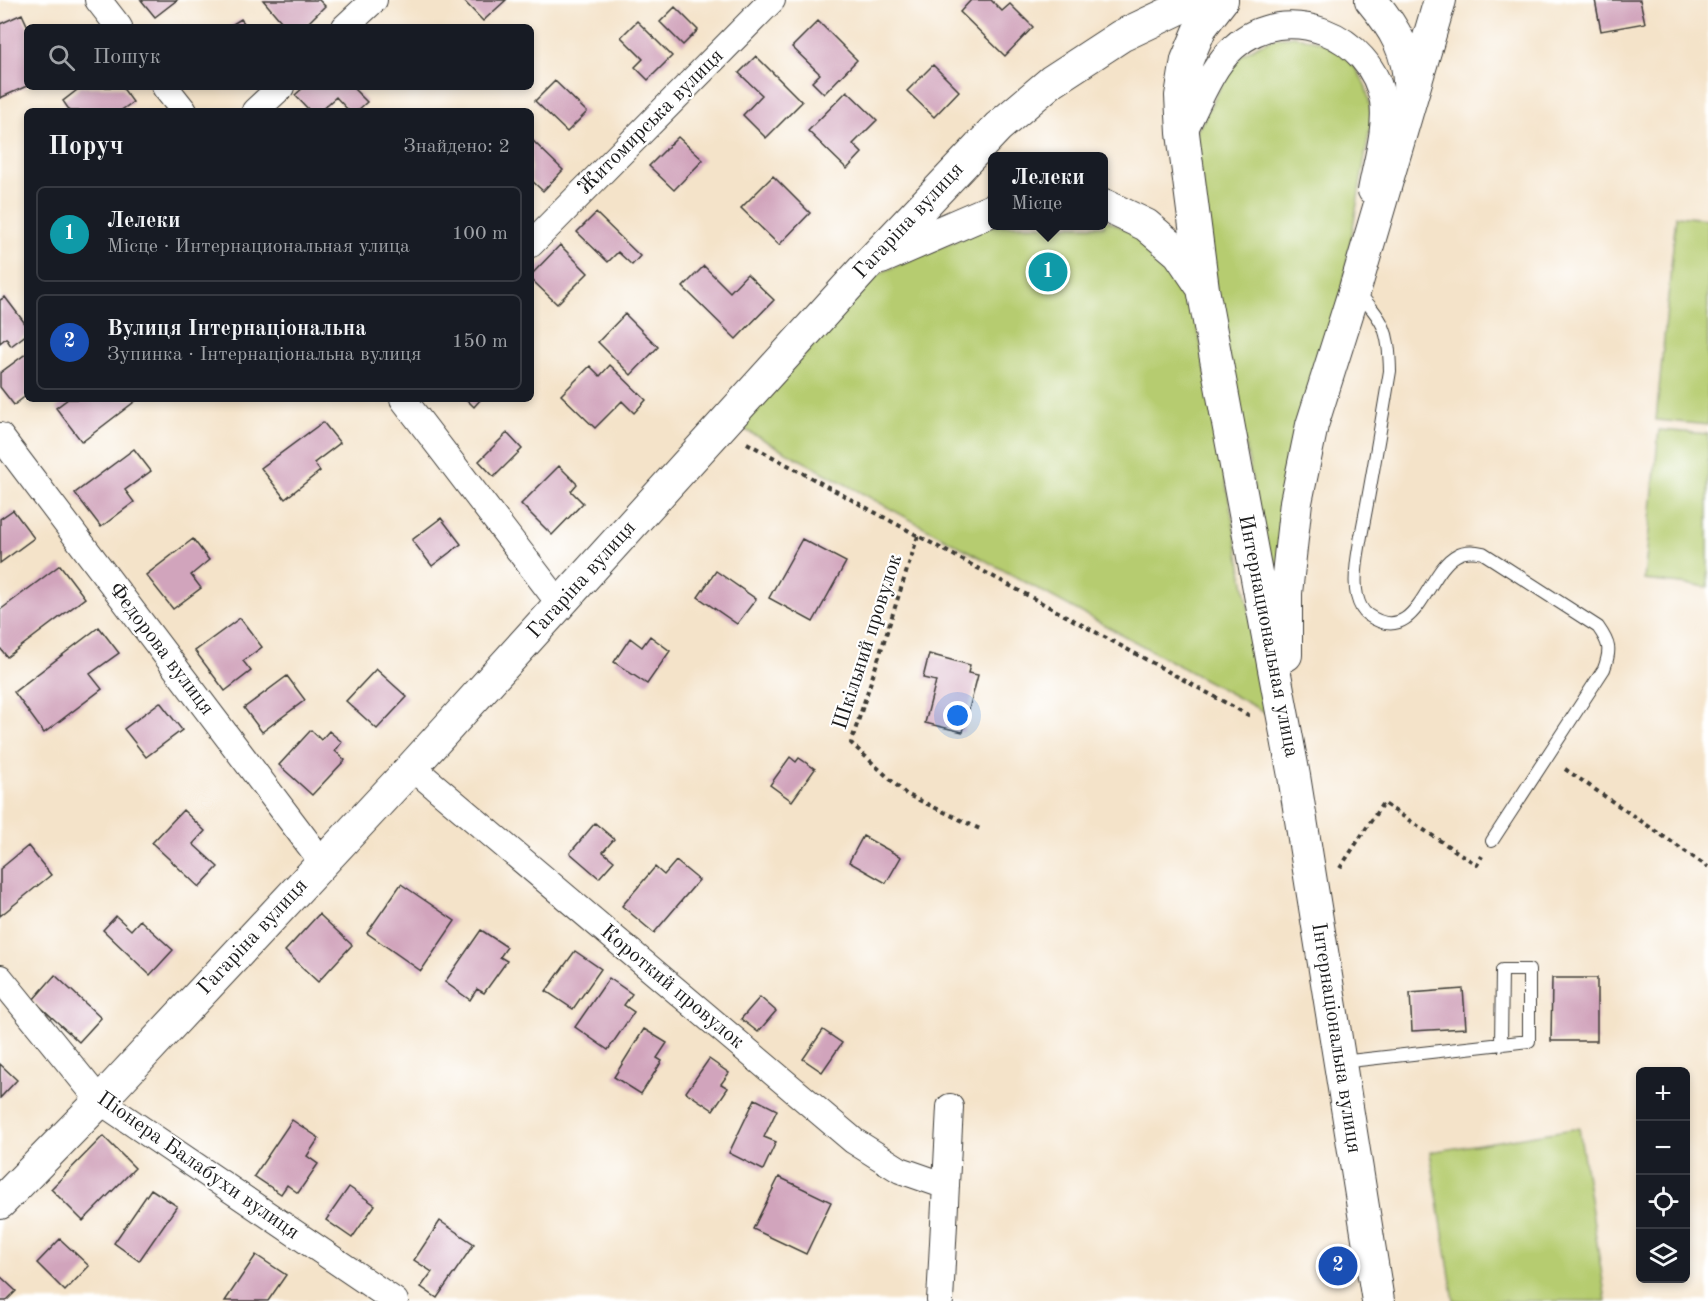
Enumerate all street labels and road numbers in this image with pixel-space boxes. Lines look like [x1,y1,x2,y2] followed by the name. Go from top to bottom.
[574,45,728,199] street label: Житомирська вулиця
[850,159,968,283] street label: Гагаріна вулиця
[1234,513,1302,759] street label: Интернациональная улица
[524,517,640,643] street label: Гагаріна вулиця
[830,551,906,732] street label: Шкільний провулок
[104,579,218,719] street label: Федорова вулиця
[194,875,312,999] street label: Гагаріна вулиця
[596,921,748,1053] street label: Короткий провулок
[1307,921,1365,1155] street label: Інтернаціональна вулиця
[93,1088,303,1244] street label: Піонера Балабухи вулиця

